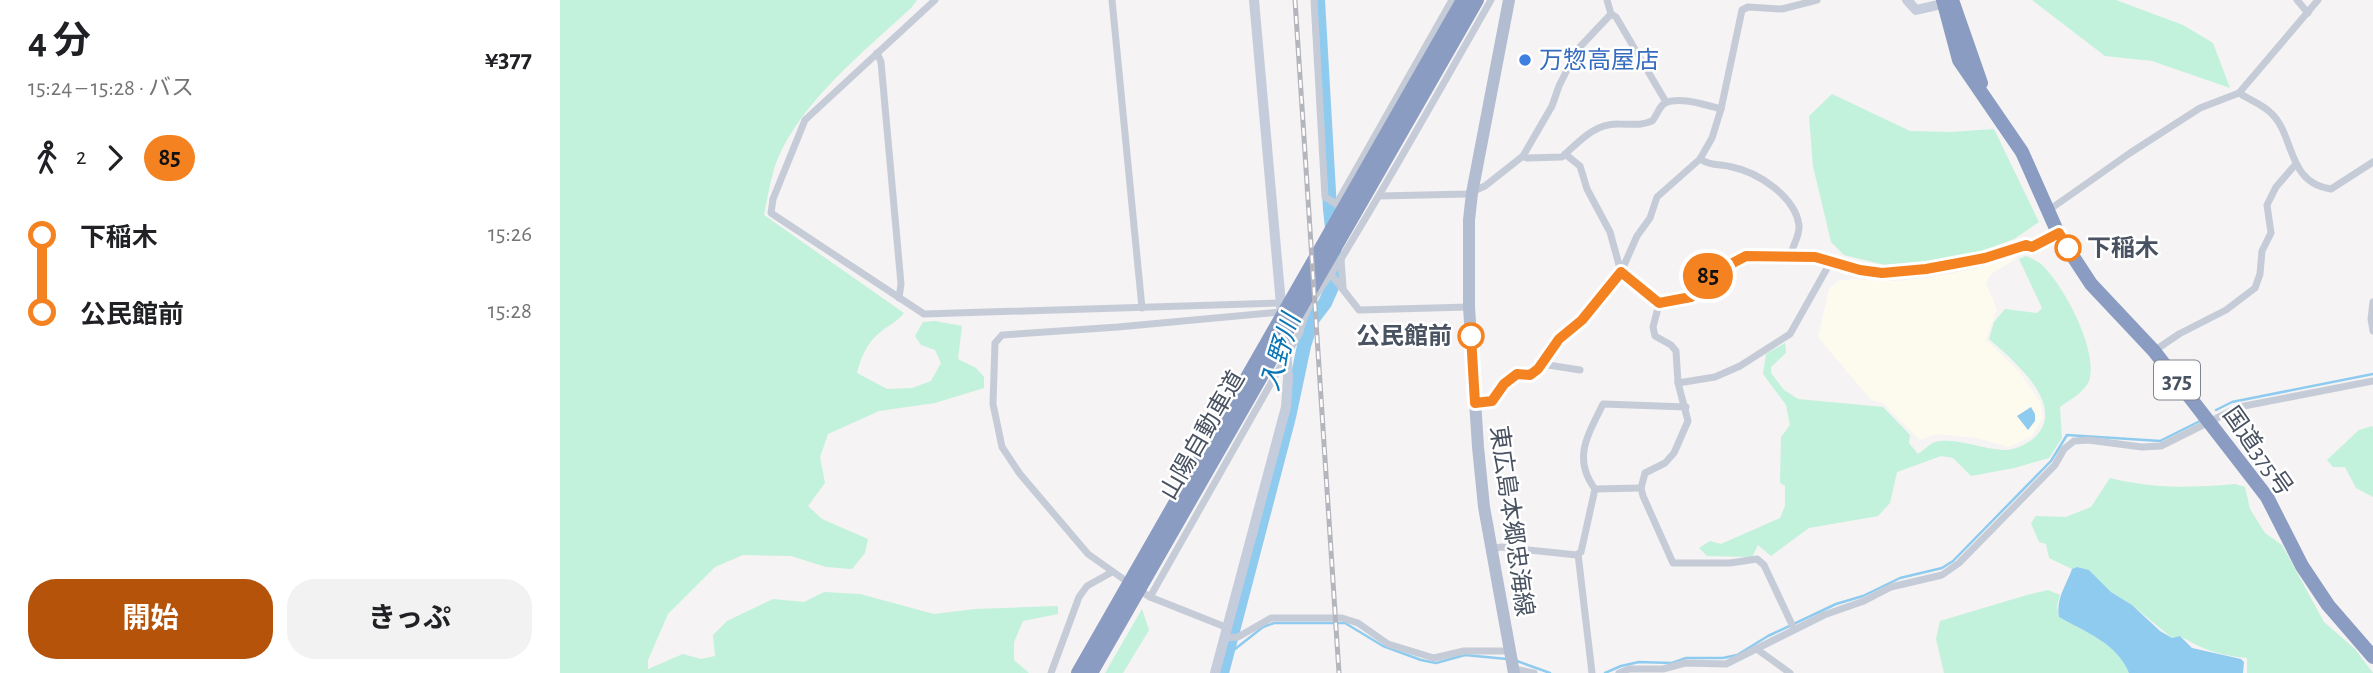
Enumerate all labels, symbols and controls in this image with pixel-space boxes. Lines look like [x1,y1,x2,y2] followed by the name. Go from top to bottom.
[28,23,91,61] text: 4 分
[485,46,532,72] text: ¥377
[1539,47,1659,73] place label: 万惣高屋店
[1517,52,1533,68] marker: 万惣高屋店
[28,77,194,100] text: 15:24 – 15:28 · バス
[28,139,66,177] icon: walk
[96,139,134,177] icon: forward
[76,146,86,169] text: 2
[158,146,181,170] text: 85
[488,223,532,246] text: 15:26
[80,225,158,251] text: 下稲木
[2055,235,2081,261] marker: 下稲木
[2087,235,2159,261] place label: 下稲木
[1676,253,1740,299] line badge: 85
[1697,264,1719,288] text: 85
[488,300,532,323] text: 15:28
[80,302,184,328] text: 公民館前
[1257,308,1306,393] water label: 入野川
[1356,323,1452,349] place label: 公民館前
[1458,323,1484,349] marker: 公民館前
[2154,360,2200,400] road number: 375
[1155,366,1249,504] street label: 山陽自動車道
[2218,402,2298,500] street label: 国道375号
[1486,424,1538,618] street label: 東広島本郷忠海線
[28,579,273,659] button: 開始
[287,579,532,659] button: きっぷ

